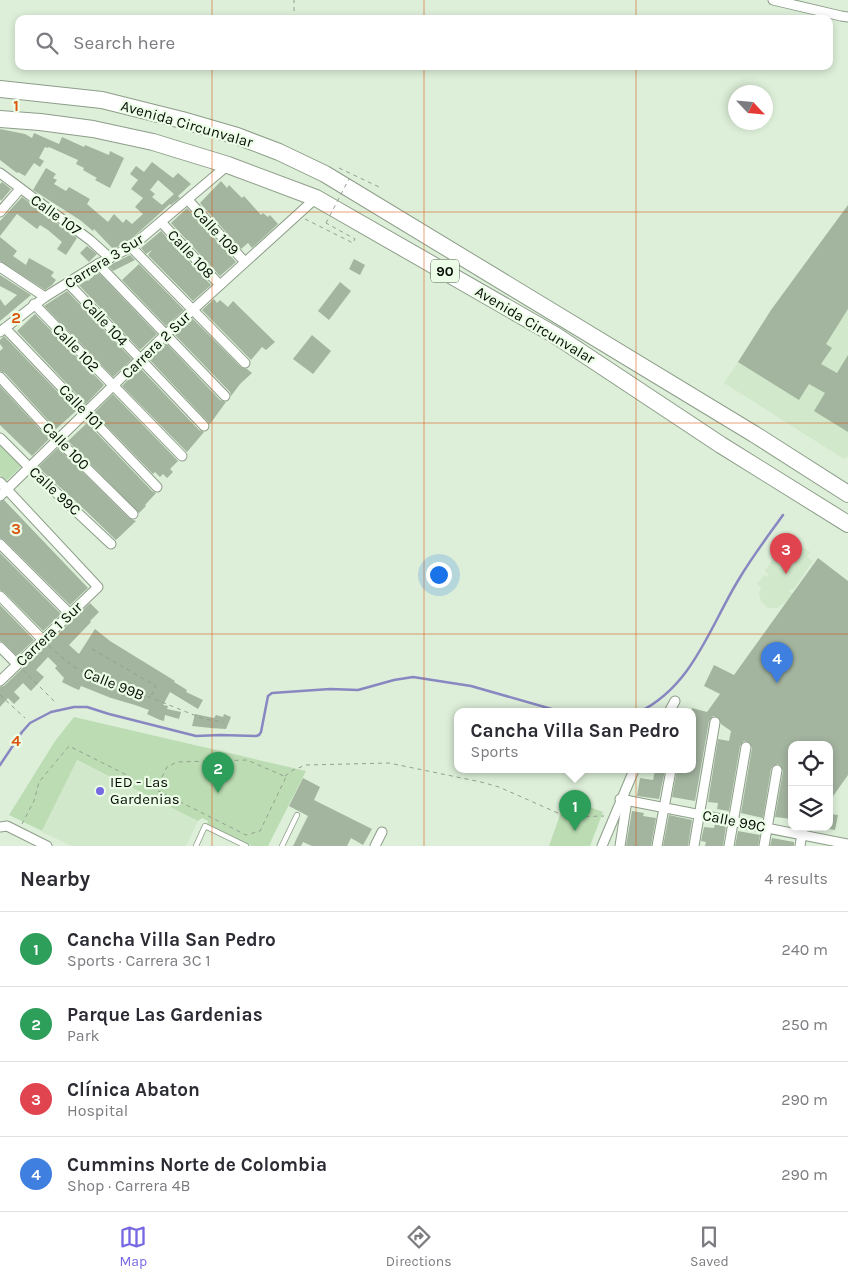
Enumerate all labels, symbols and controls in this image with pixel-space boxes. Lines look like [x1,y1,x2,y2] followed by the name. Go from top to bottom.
[15,15,833,70] search box
[33,29,61,57] icon: search
[73,32,175,54] text: Search here
[728,85,773,130] north arrow
[13,96,19,115] text: 1
[119,97,256,152] street label: Avenida Circunvalar
[27,191,85,239] street label: Calle 107
[189,203,243,259] street label: Calle 109
[164,226,218,282] street label: Calle 108
[61,229,147,292] street label: Carrera 3 Sur
[431,260,459,282] road number: 90
[472,282,599,368] street label: Avenida Circunvalar
[78,294,132,350] street label: Calle 104
[118,307,195,382] street label: Carrera 2 Sur
[11,308,21,327] text: 2
[49,320,103,376] street label: Calle 102
[55,381,107,433] street label: Calle 101
[39,418,93,474] street label: Calle 100
[26,463,84,519] street label: Calle 99C
[11,519,21,538] text: 3
[770,533,802,574] pin: 3
[426,562,452,588] your location
[12,597,86,670] street label: Carrera 1 Sur
[761,642,793,683] pin: 4
[81,664,147,704] street label: Calle 99B
[454,708,696,773] popup
[471,720,679,742] text: Cancha Villa San Pedro
[11,731,21,750] text: 4
[788,741,833,831] map controls
[788,741,833,786] button: locate
[471,742,519,761] text: Sports
[202,752,234,793] pin: 2
[110,773,180,808] place label: IED - Las Gardenias
[94,785,106,797] marker: IED - Las Gardenias
[788,786,833,831] button: layers
[559,790,591,831] pin: 1
[701,806,767,836] street label: Calle 99C
[20,867,90,891] text: Nearby
[764,869,828,888] text: 4 results
[67,929,276,951] text: Cancha Villa San Pedro
[33,940,39,959] text: 1
[782,940,828,959] text: 240 m
[67,951,211,970] text: Sports · Carrera 3C 1
[67,1004,263,1026] text: Parque Las Gardenias
[31,1015,41,1034] text: 2
[781,1015,828,1034] text: 250 m
[67,1026,99,1045] text: Park
[67,1079,200,1101] text: Clínica Abaton
[31,1090,41,1109] text: 3
[781,1090,828,1109] text: 290 m
[67,1101,128,1120] text: Hospital
[67,1154,327,1176] text: Cummins Norte de Colombia
[31,1165,41,1184] text: 4
[781,1165,828,1184] text: 290 m
[67,1176,191,1195] text: Shop · Carrera 4B
[119,1223,147,1270] tab: Map
[386,1223,452,1270] tab: Directions
[690,1223,729,1270] tab: Saved

